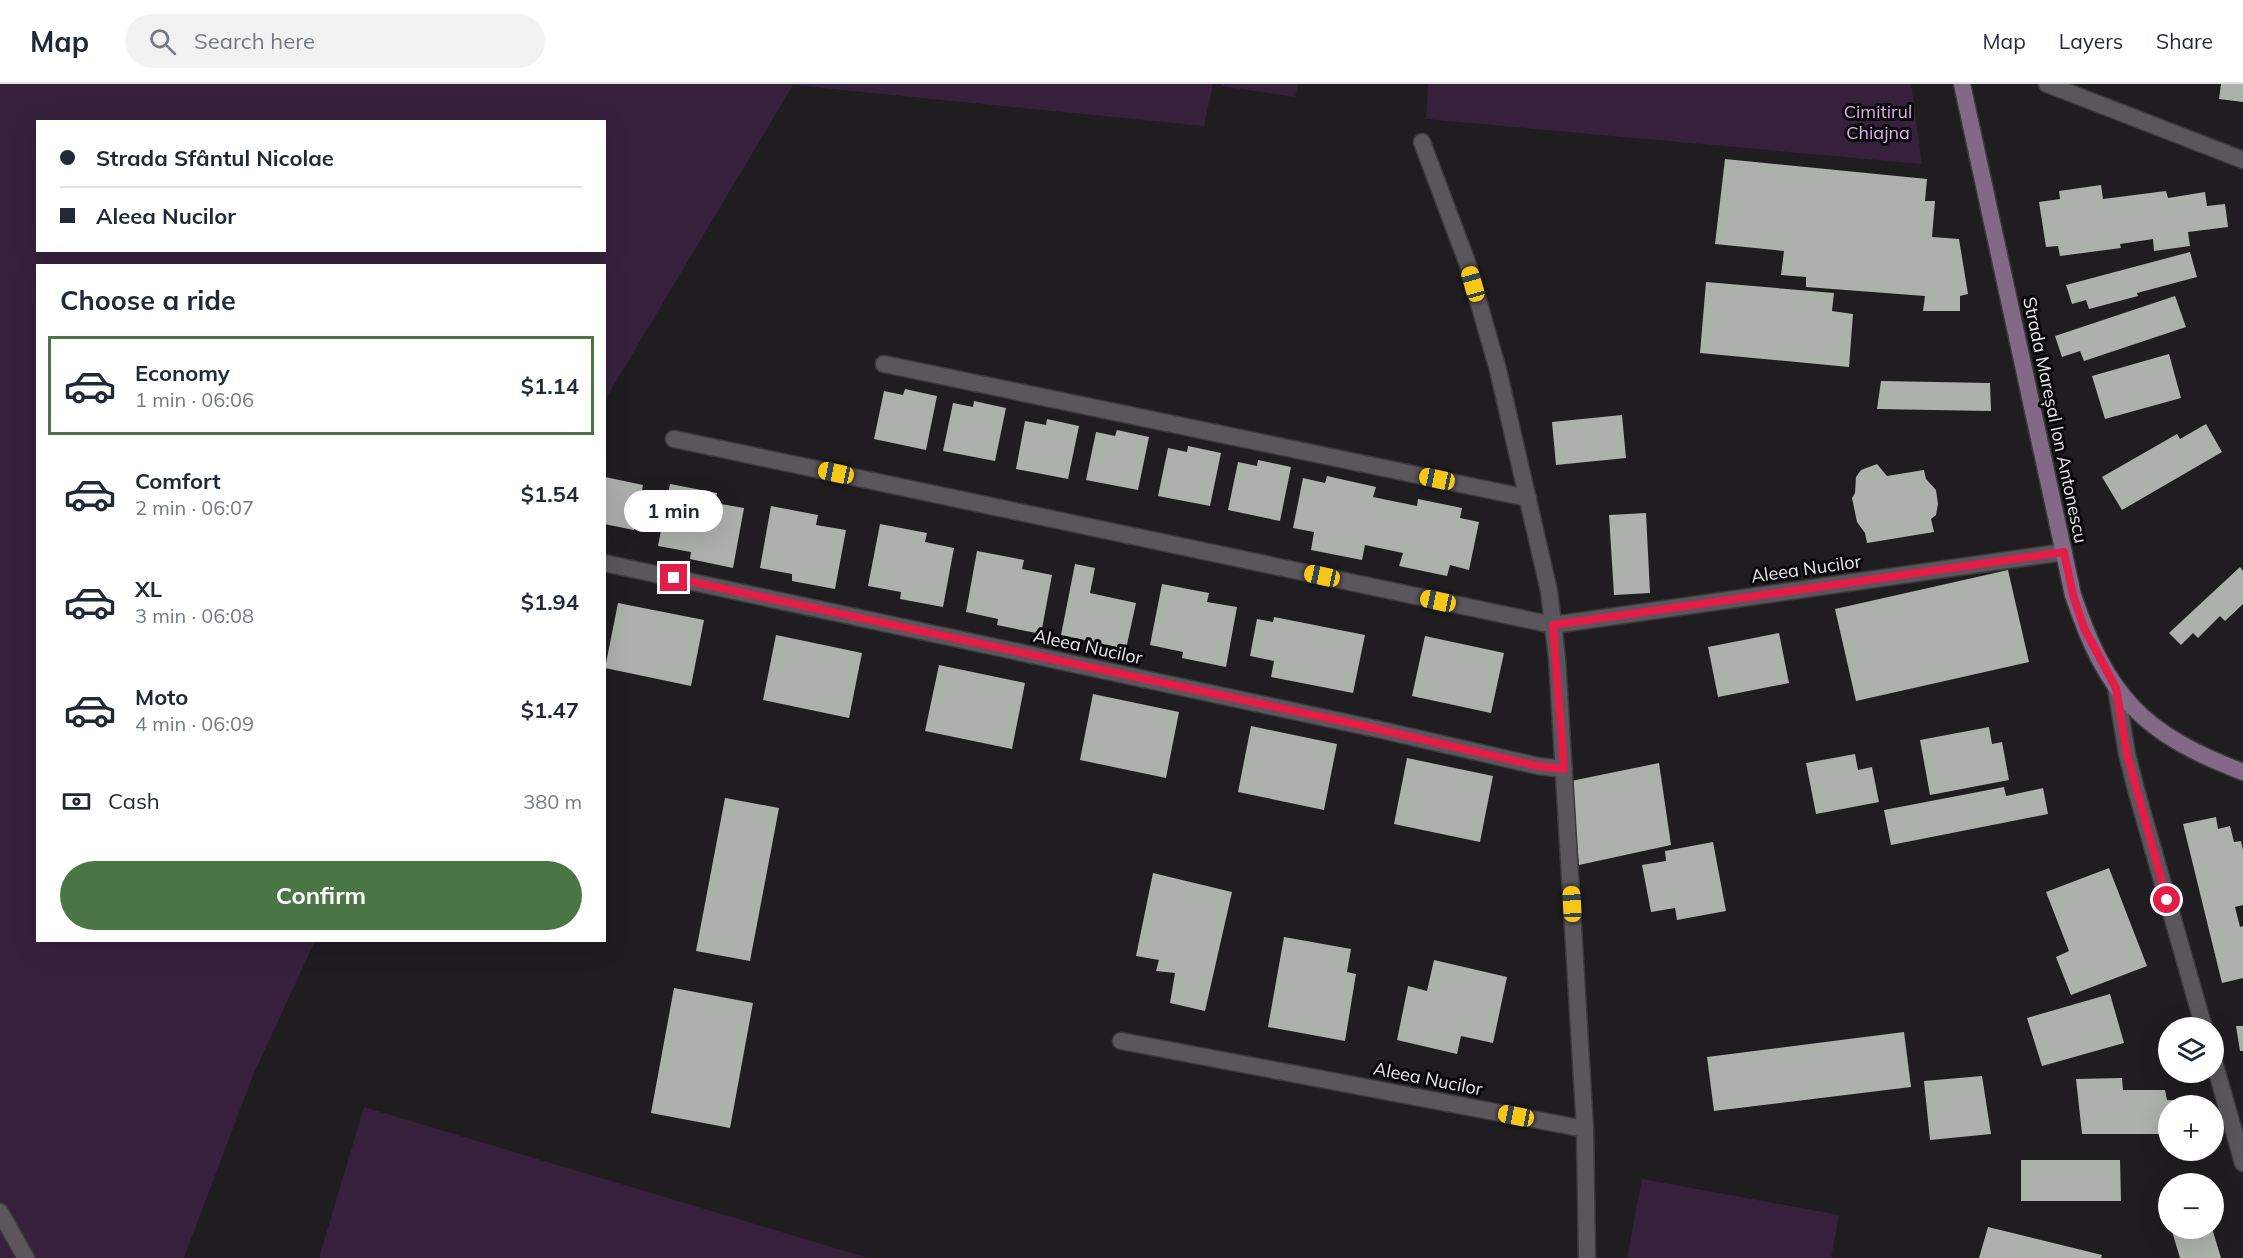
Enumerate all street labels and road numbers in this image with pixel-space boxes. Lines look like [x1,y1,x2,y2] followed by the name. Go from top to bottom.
[2018,295,2093,545] street label: Strada Mareșal Ion Antonescu
[1750,549,1863,588] street label: Aleea Nucilor
[1032,624,1145,669] street label: Aleea Nucilor
[1372,1057,1485,1100] street label: Aleea Nucilor

